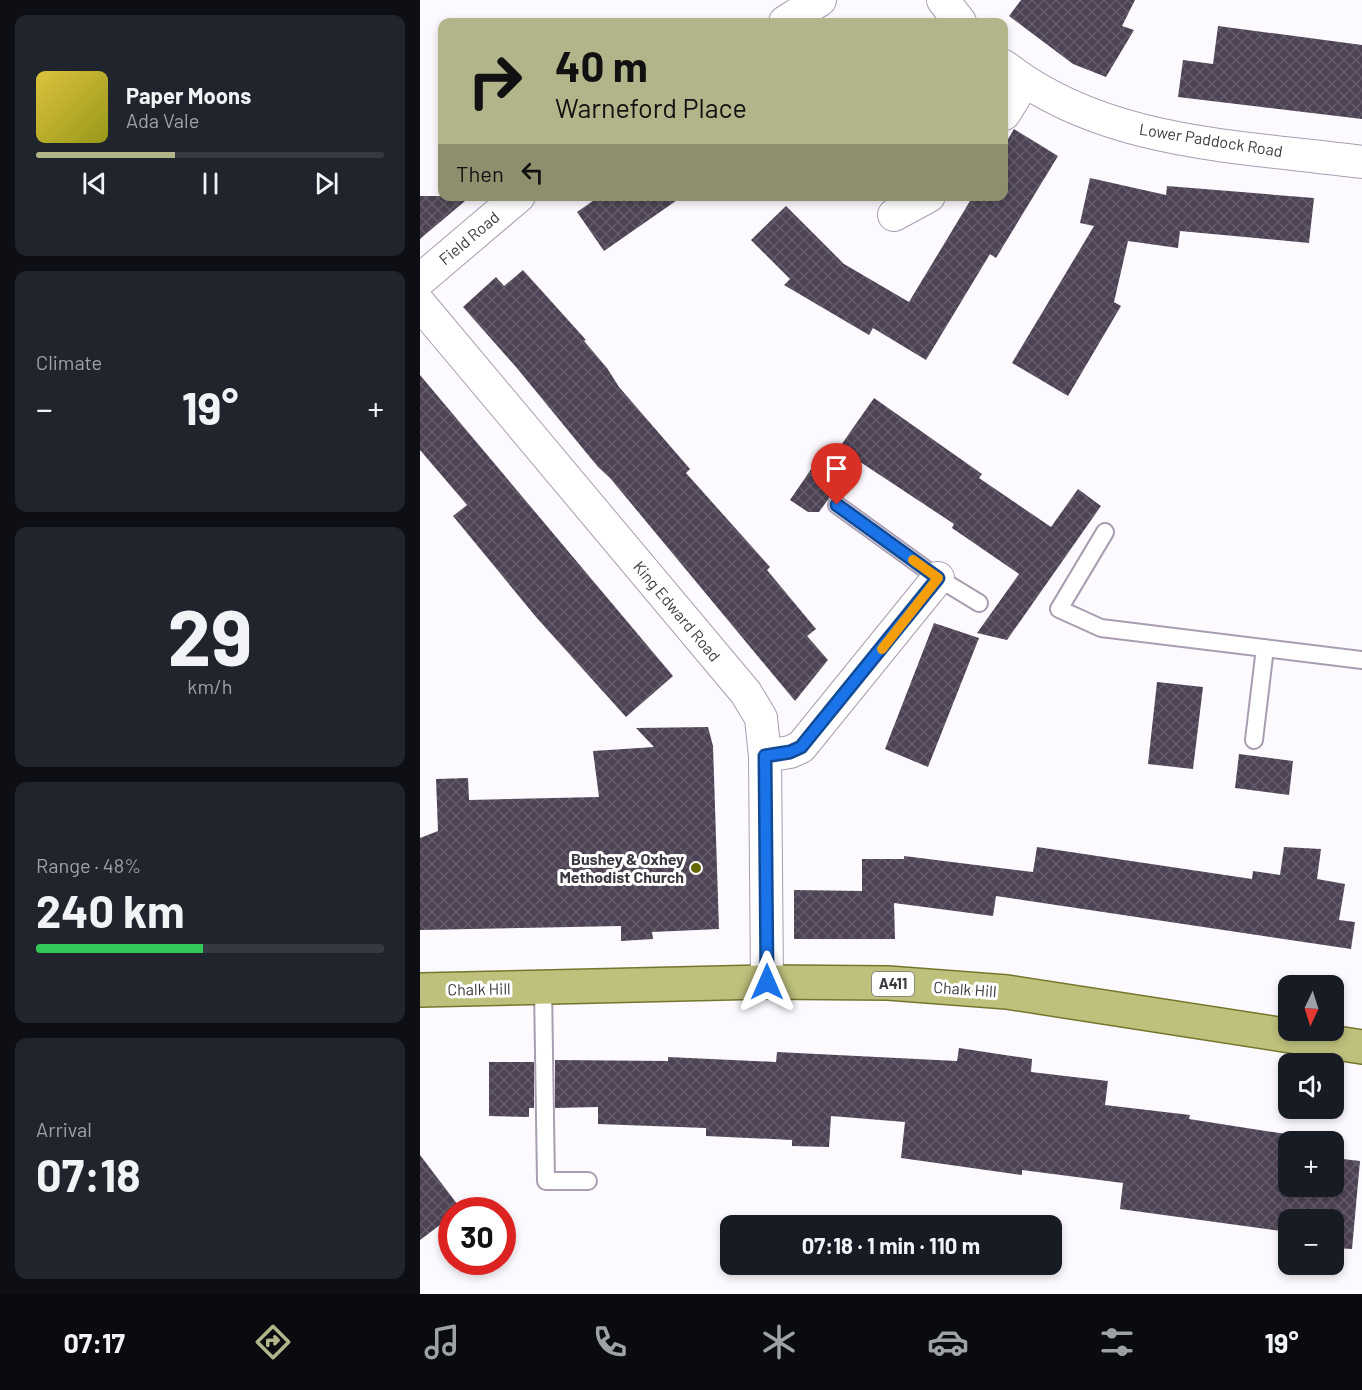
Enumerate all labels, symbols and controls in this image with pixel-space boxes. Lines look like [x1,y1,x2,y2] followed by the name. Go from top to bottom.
[555,40,648,90] text: 40 m
[456,42,534,120] icon: right
[126,82,251,108] text: Paper Moons
[555,91,747,123] text: Warneford Place
[126,108,199,132] text: Ada Vale
[1138,119,1284,160] street label: Lower Paddock Road
[516,156,549,189] icon: left
[456,160,504,186] text: Then
[78,167,111,200] icon: previous
[194,167,227,200] icon: pause
[310,167,343,200] icon: next
[435,207,503,268] street label: Field Road
[36,350,102,374] text: Climate
[182,380,238,434] text: 19°
[36,388,53,428] text: −
[368,388,384,428] text: +
[811,443,862,505] pin
[820,452,853,485] icon: arrive
[630,557,725,665] street label: King Edward Road
[167,588,253,682] text: 29
[187,674,233,698] text: km/h
[559,849,684,886] place label: Bushey & Oxhey Methodist Church
[36,853,141,877] text: Range · 48%
[689,861,703,875] marker: Bushey & Oxhey Methodist Church
[36,883,185,937] text: 240 km
[735,950,799,1014] position arrow
[872,972,914,996] road number: A411
[1278,975,1344,1041] north arrow
[1278,975,1344,1275] map controls
[933,977,997,1000] street label: Chalk Hill
[447,978,511,999] street label: Chalk Hill
[1278,1053,1344,1119] button: sound
[36,1117,92,1141] text: Arrival
[1278,1131,1344,1197] button: +
[36,1147,141,1201] text: 07:18
[438,1197,516,1275] speed limit sign: 30
[1278,1209,1344,1275] button: −
[802,1232,980,1258] text: 07:18 · 1 min · 110 m
[252,1321,294,1363] icon: directions
[421,1321,463,1363] icon: music
[589,1321,631,1363] icon: phone
[758,1321,800,1363] icon: climate
[927,1321,969,1363] icon: car
[1096,1321,1138,1363] icon: filters
[63,1326,125,1358] text: 07:17
[1265,1326,1299,1358] text: 19°

